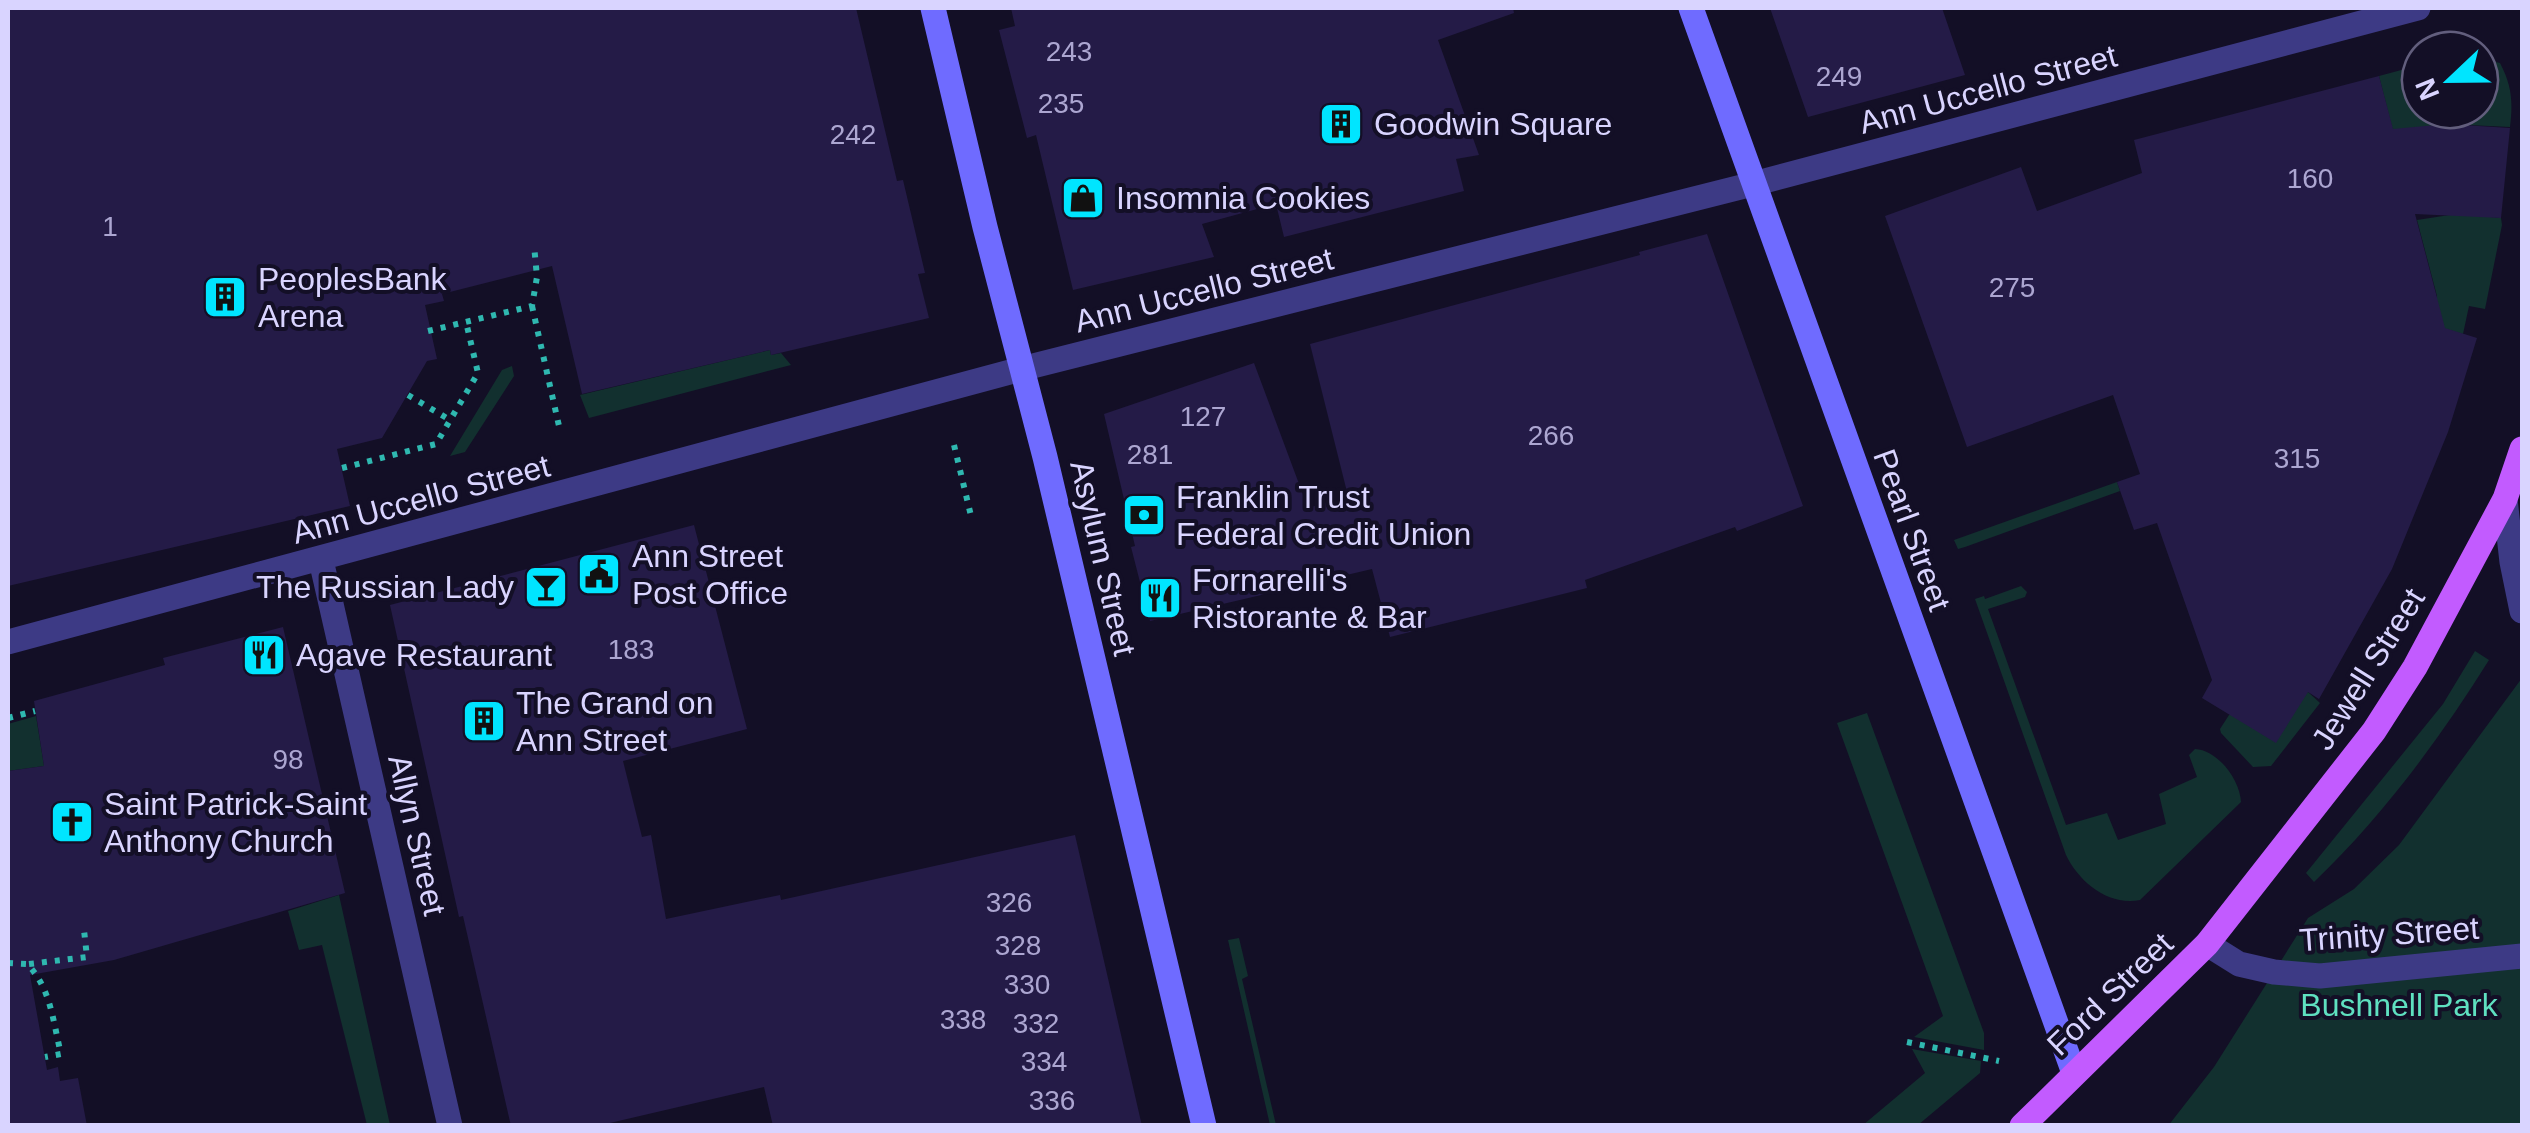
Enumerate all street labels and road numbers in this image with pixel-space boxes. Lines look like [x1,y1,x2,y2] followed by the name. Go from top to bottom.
[1855,37,2121,141] street label: Ann Uccello Street
[1071,240,1337,340] street label: Ann Uccello Street
[1866,444,1958,616] street label: Pearl Street
[288,447,554,551] street label: Ann Uccello Street
[1063,457,1143,659] street label: Asylum Street
[2304,582,2432,756] street label: Jewell Street
[381,751,453,919] street label: Allyn Street
[2298,910,2480,958] street label: Trinity Street
[2040,925,2180,1063] street label: Ford Street

